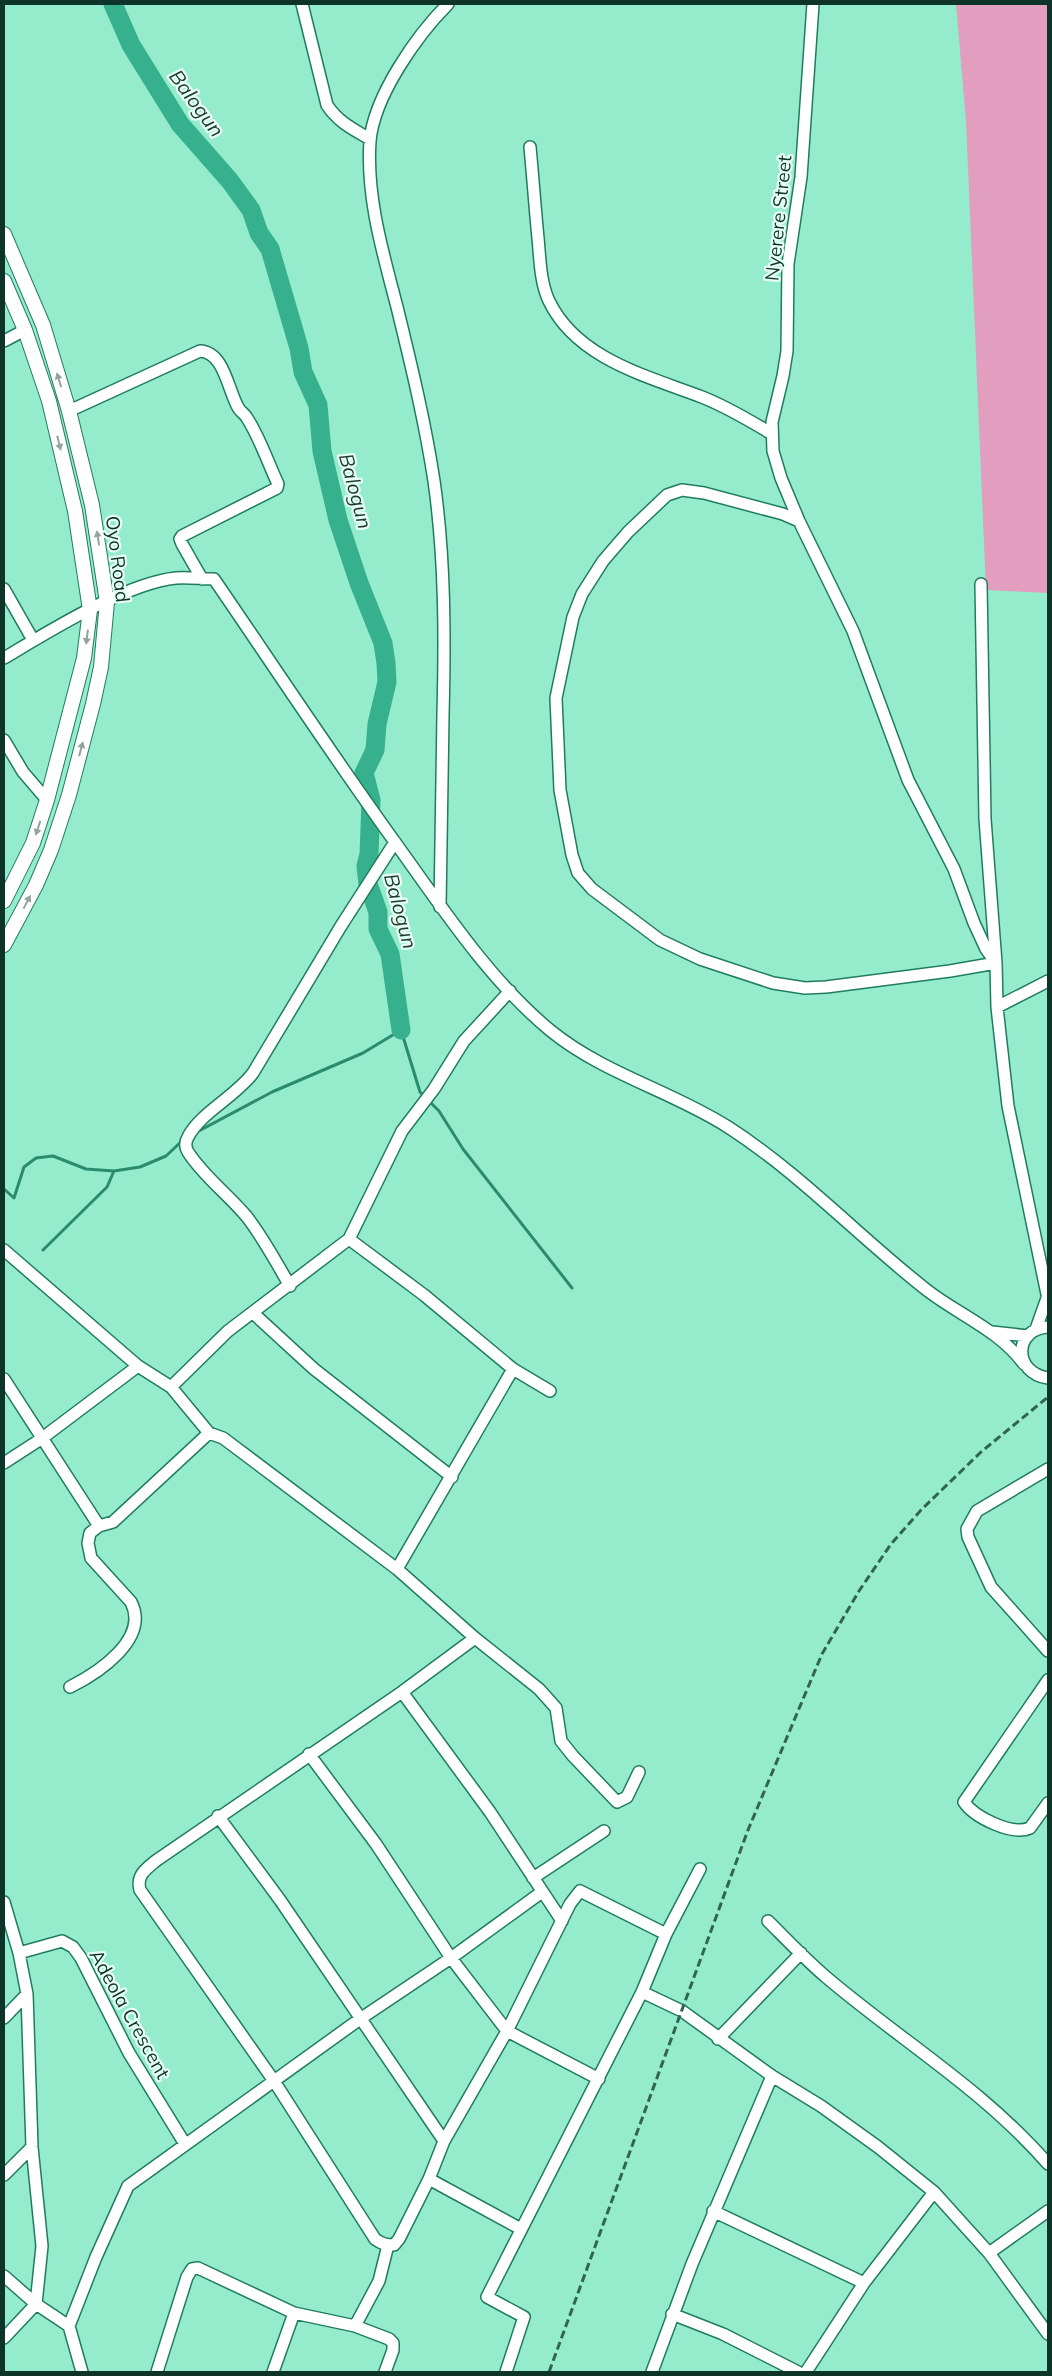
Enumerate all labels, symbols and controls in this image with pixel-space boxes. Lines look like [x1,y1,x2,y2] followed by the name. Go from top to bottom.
[164,64,230,142] water label: Balogun
[759,154,797,282] street label: Nyerere Street
[55,372,63,387] one-way arrow
[55,435,63,450] one-way arrow
[334,451,378,531] water label: Balogun
[101,514,135,604] street label: Oyo Road
[93,529,101,545] one-way arrow
[83,629,91,645] one-way arrow
[77,742,85,757] one-way arrow
[34,821,42,836] one-way arrow
[379,871,423,951] water label: Balogun
[23,895,31,909] one-way arrow
[85,1945,176,2083] street label: Adeola Crescent

